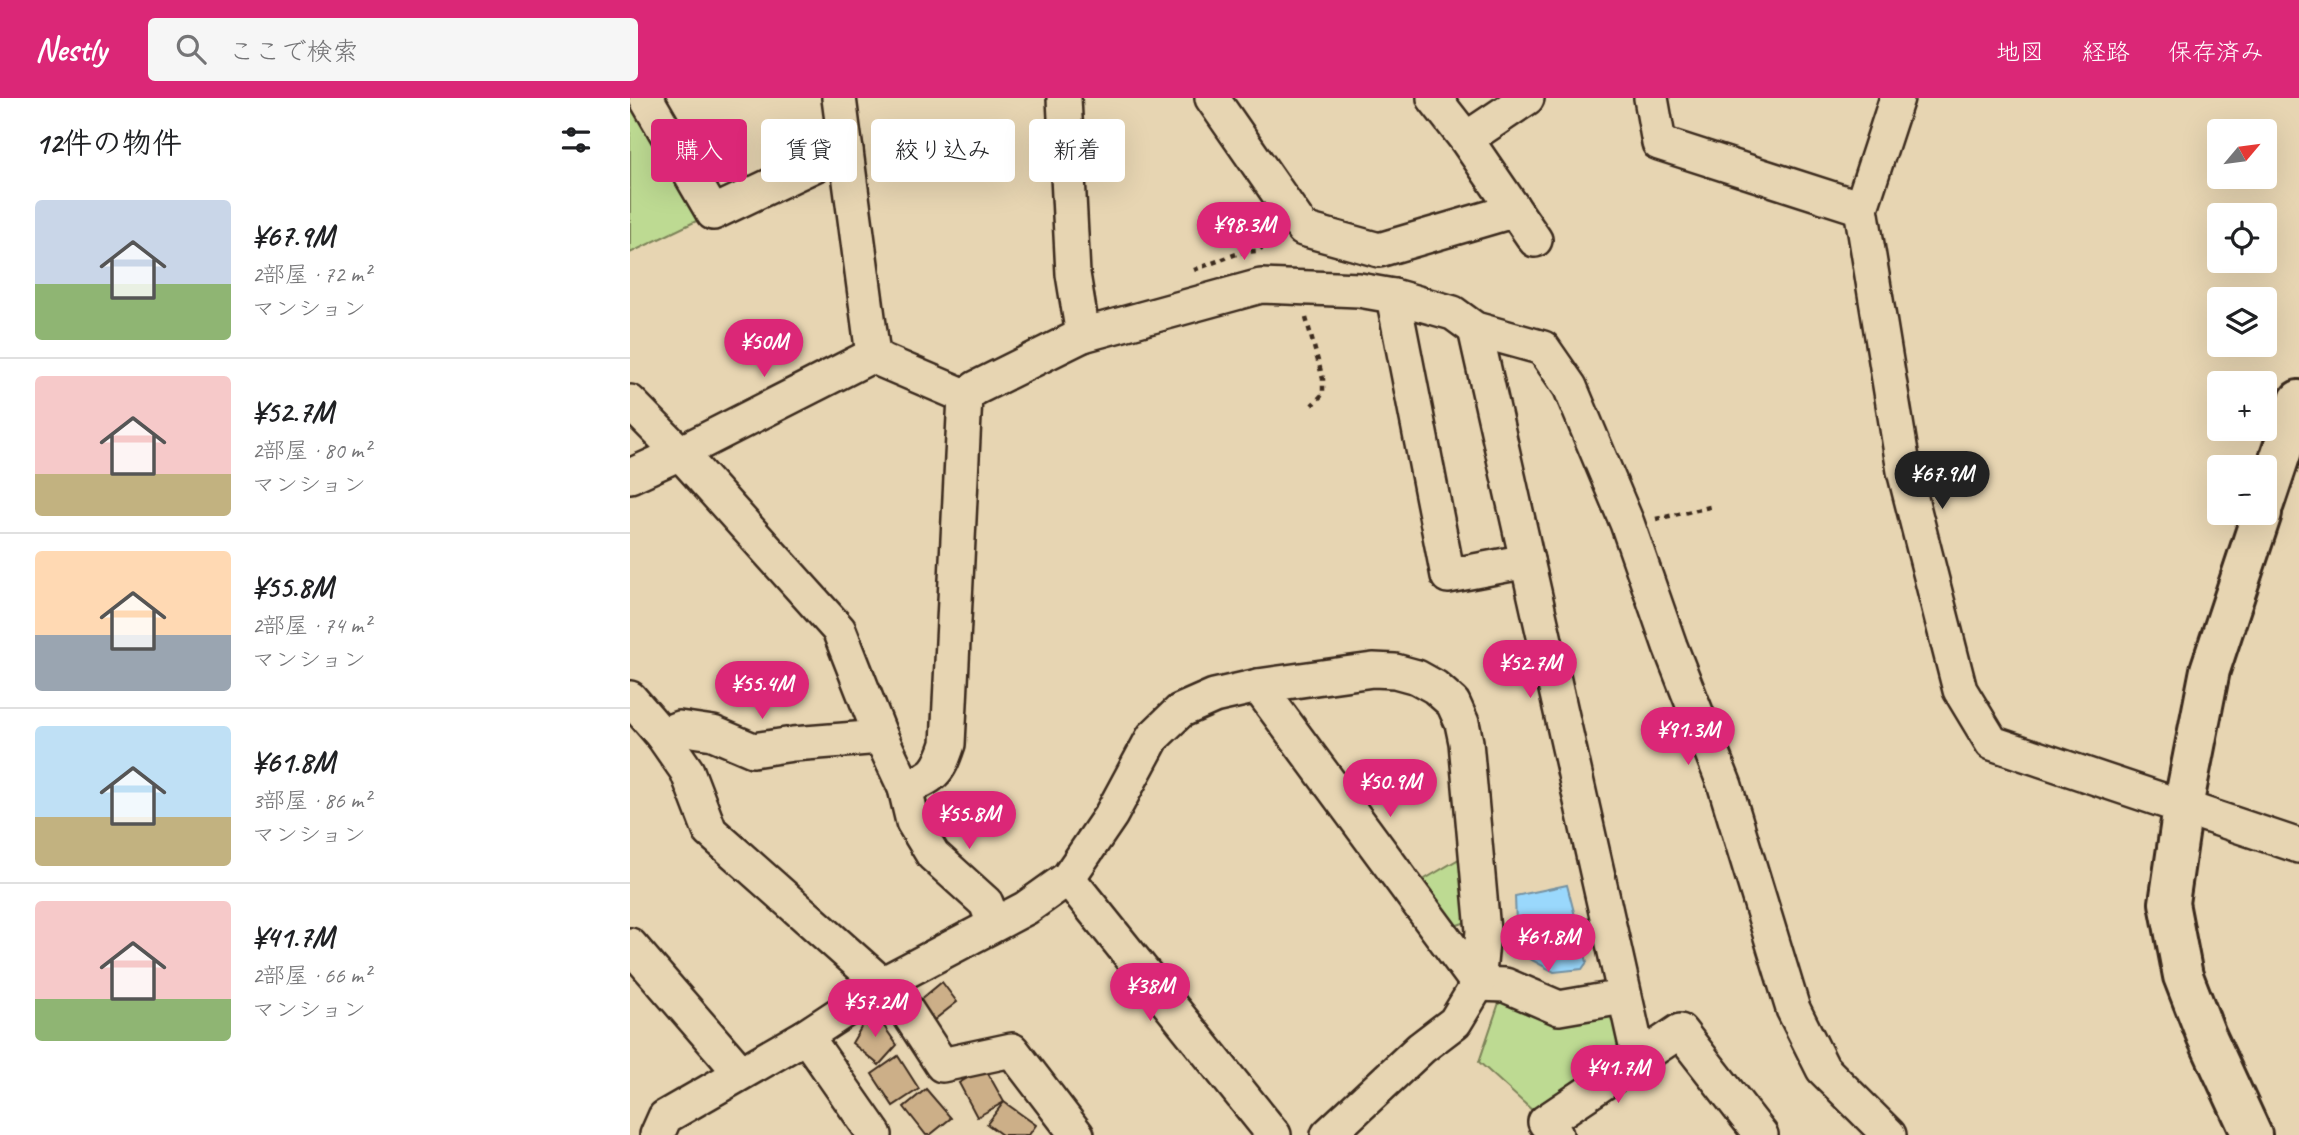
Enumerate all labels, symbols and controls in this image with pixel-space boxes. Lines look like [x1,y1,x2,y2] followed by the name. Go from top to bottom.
[148,18,638,81] search box
[35,28,106,70] text: Nestly
[172,30,210,68] icon: search
[228,35,358,68] text: ここで検索
[1996,37,2044,67] text: 地図
[2082,37,2130,67] text: 経路
[2168,37,2264,67] text: 保存済み
[651,119,747,182] chip: 購入
[761,119,857,182] chip: 賃貸
[871,119,1015,182] chip: 絞り込み
[1029,119,1125,182] chip: 新着
[2207,119,2277,189] north arrow
[2207,119,2277,525] map controls
[557,121,595,159] icon: filters
[35,124,182,162] text: 12件の物件
[1187,202,1301,262] pin: ¥98.3M
[2207,203,2277,273] button: locate
[1213,210,1275,239] text: ¥98.3M
[252,217,334,255] text: ¥67.9M
[91,228,175,312] icon: home
[252,260,370,289] text: 2部屋 · 72 m²
[2207,287,2277,357] button: layers
[252,294,366,323] text: マンション
[723,320,805,379] pin: ¥50M
[740,327,788,356] text: ¥50M
[2207,371,2277,441] button: +
[252,393,333,431] text: ¥52.7M
[91,404,175,488] icon: home
[252,436,370,465] text: 2部屋 · 80 m²
[1885,452,1999,511] pin: ¥67.9M
[2207,455,2277,525] button: −
[1911,459,1973,488] text: ¥67.9M
[252,470,366,499] text: マンション
[252,568,333,606] text: ¥55.8M
[91,579,175,663] icon: home
[252,611,370,640] text: 2部屋 · 74 m²
[1473,640,1587,700] pin: ¥52.7M
[252,645,366,674] text: マンション
[1499,648,1561,677] text: ¥52.7M
[705,662,819,721] pin: ¥55.4M
[731,669,793,698] text: ¥55.4M
[1631,708,1745,767] pin: ¥91.3M
[1657,715,1719,744] text: ¥91.3M
[252,743,334,781] text: ¥61.8M
[91,754,175,838] icon: home
[1333,760,1447,819] pin: ¥50.9M
[1359,767,1421,796] text: ¥50.9M
[252,786,370,815] text: 3部屋 · 86 m²
[912,792,1026,851] pin: ¥55.8M
[938,799,1000,828] text: ¥55.8M
[252,820,366,849] text: マンション
[1491,914,1605,974] pin: ¥61.8M
[252,918,334,956] text: ¥41.7M
[1516,922,1580,951] text: ¥61.8M
[91,929,175,1013] icon: home
[252,961,370,990] text: 2部屋 · 66 m²
[1109,964,1191,1023] pin: ¥38M
[1126,971,1174,1000] text: ¥38M
[818,979,932,1039] pin: ¥57.2M
[844,987,906,1016] text: ¥57.2M
[252,995,366,1024] text: マンション
[1561,1046,1675,1105] pin: ¥41.7M
[1587,1053,1649,1082] text: ¥41.7M

